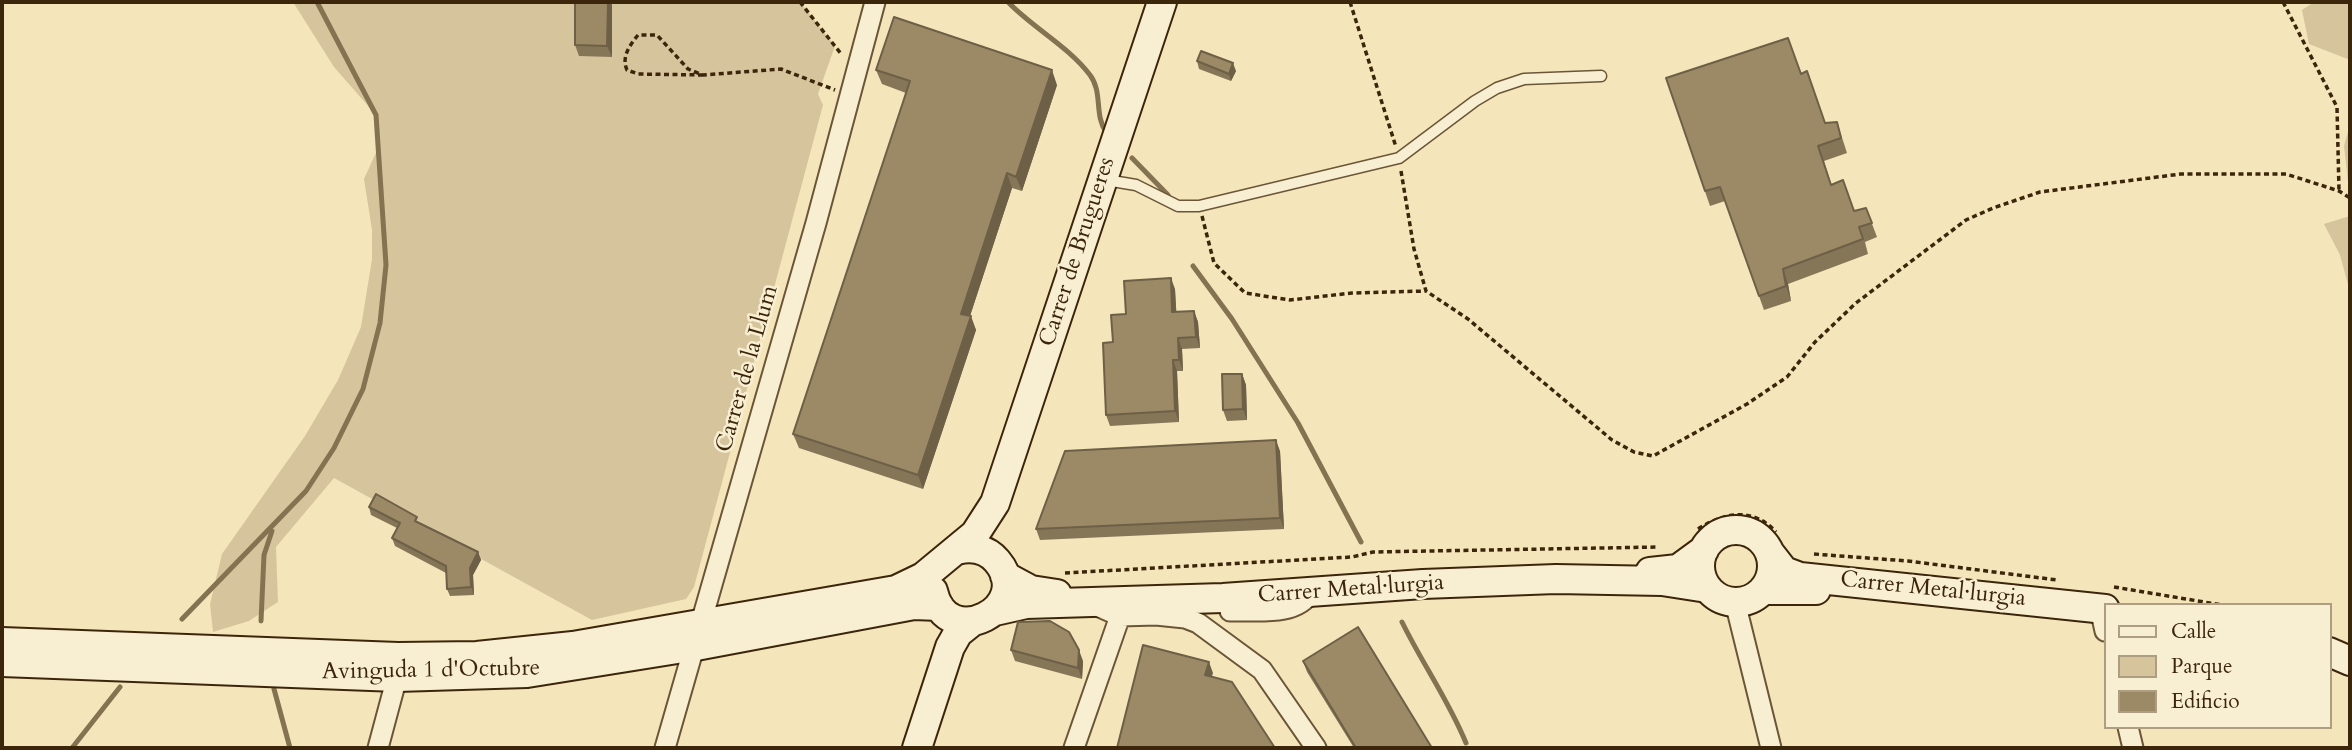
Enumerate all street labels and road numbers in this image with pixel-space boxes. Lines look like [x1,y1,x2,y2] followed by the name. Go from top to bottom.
[1034,154,1122,350] street label: Carrer de Brugueres
[711,283,785,455] street label: Carrer de la Llum
[1839,567,2027,613] street label: Carrer Metal·lurgia
[1257,570,1445,610] street label: Carrer Metal·lurgia
[322,655,540,687] street label: Avinguda 1 d'Octubre

